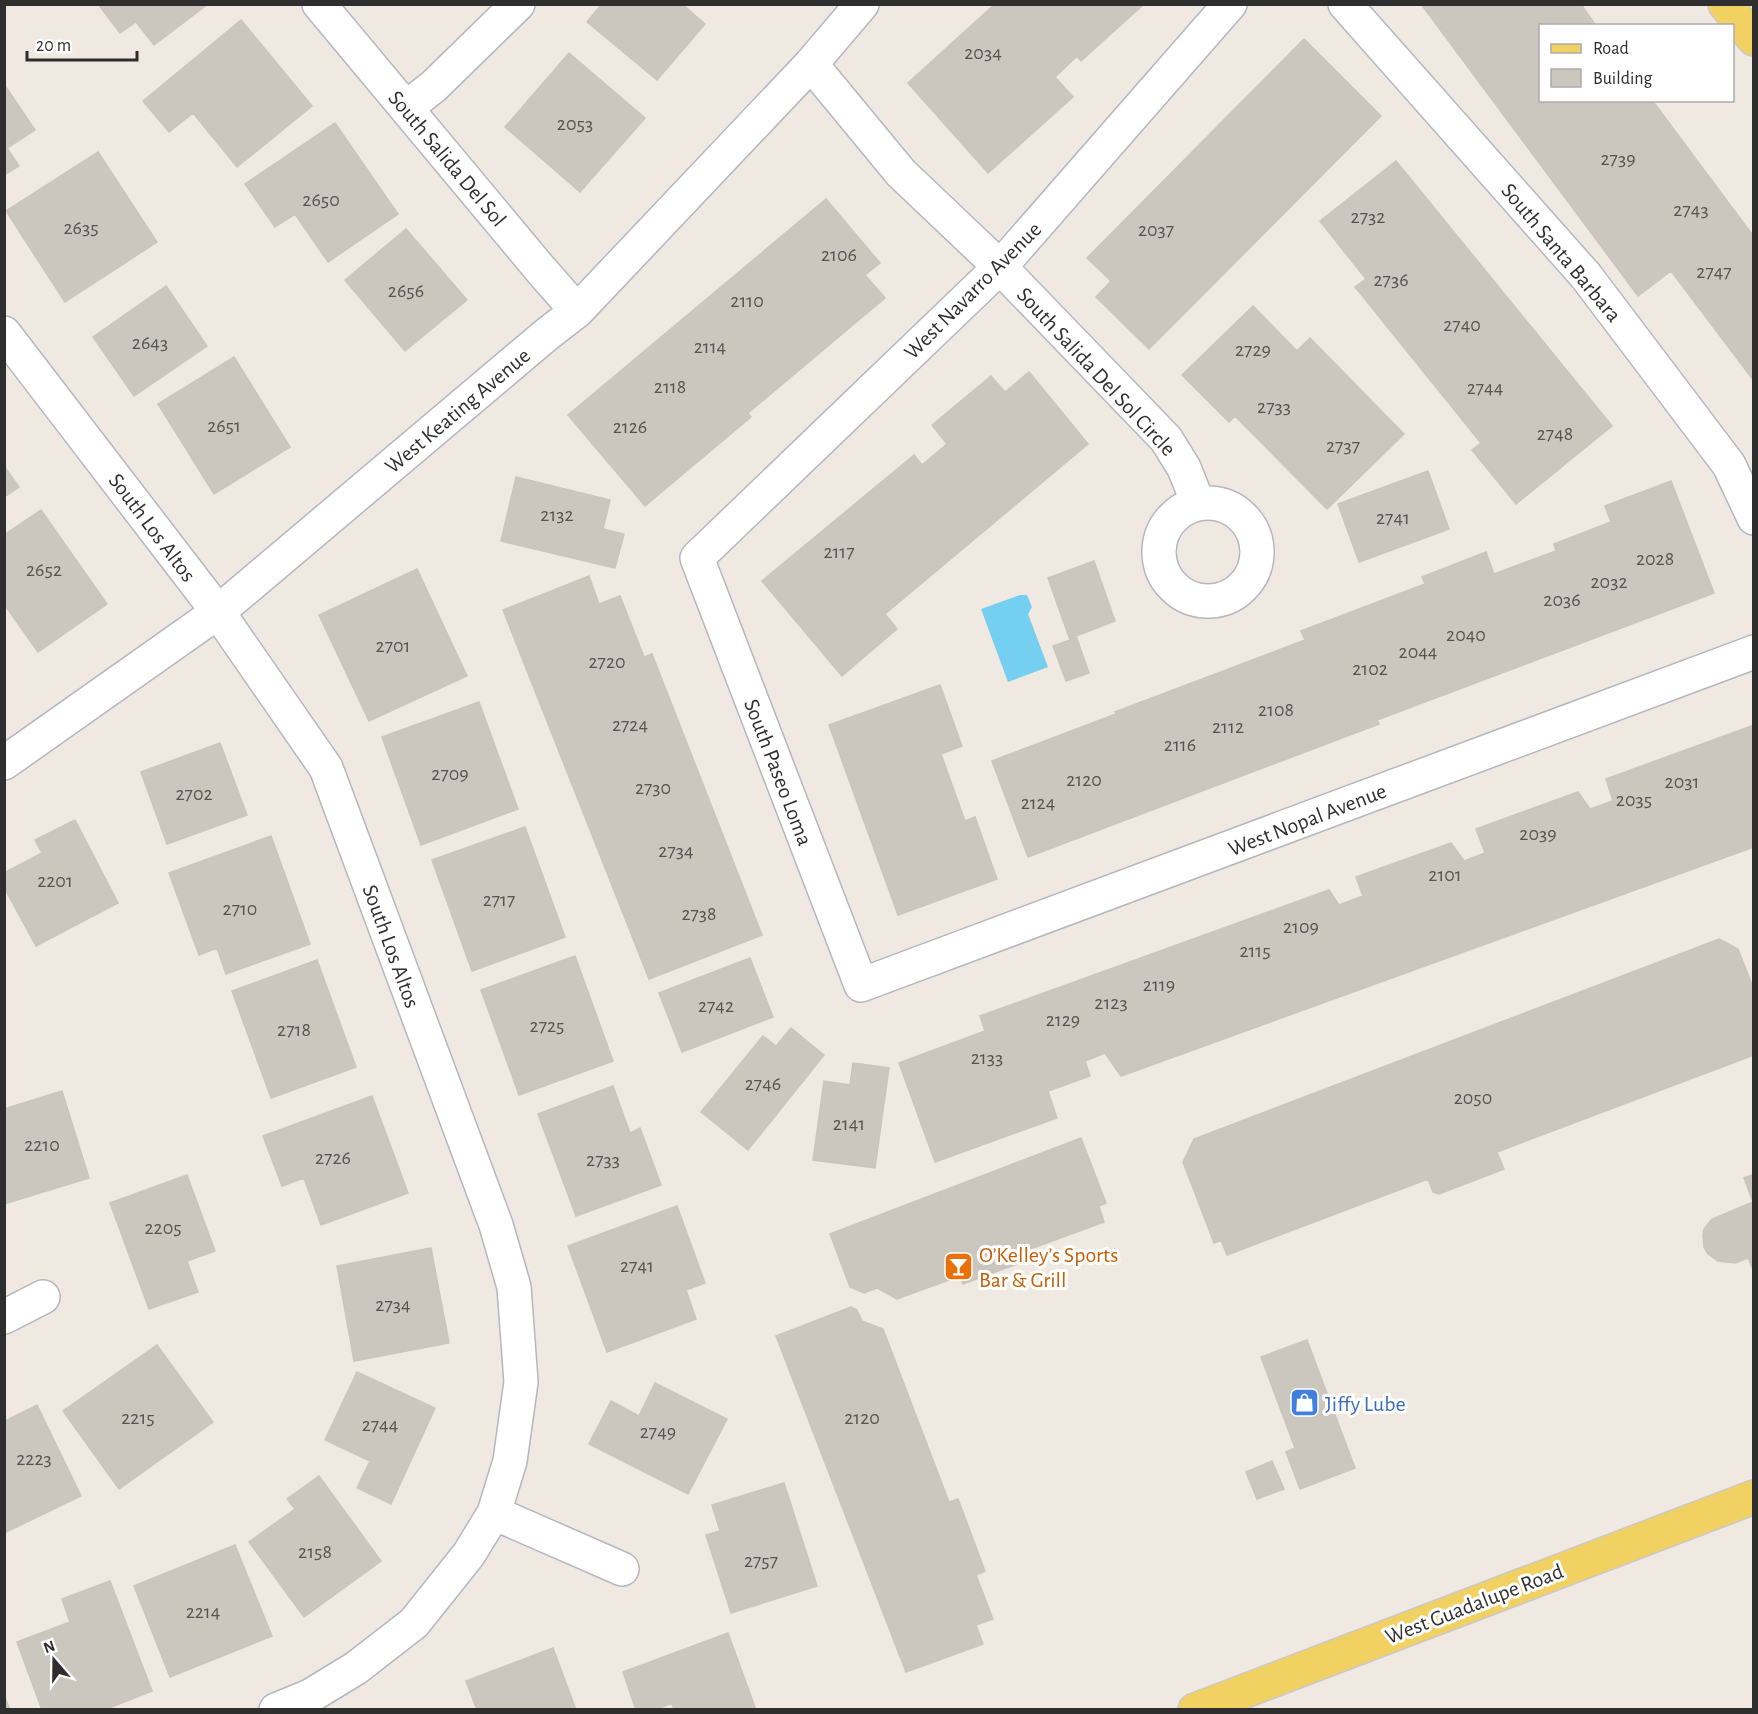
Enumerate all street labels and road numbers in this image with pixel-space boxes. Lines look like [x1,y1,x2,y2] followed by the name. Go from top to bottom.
[384,87,510,231] street label: South Salida Del Sol
[1497,179,1625,326] street label: South Santa Barbara
[900,218,1045,363] street label: West Navarro Avenue
[1013,283,1180,460] street label: South Salida Del Sol Circle
[381,344,534,478] street label: West Keating Avenue
[105,469,200,586] street label: South Los Altos
[740,696,816,849] street label: South Paseo Loma
[1225,780,1390,860] street label: West Nopal Avenue
[359,882,424,1011] street label: South Los Altos
[1382,1560,1566,1648] street label: West Guadalupe Road

